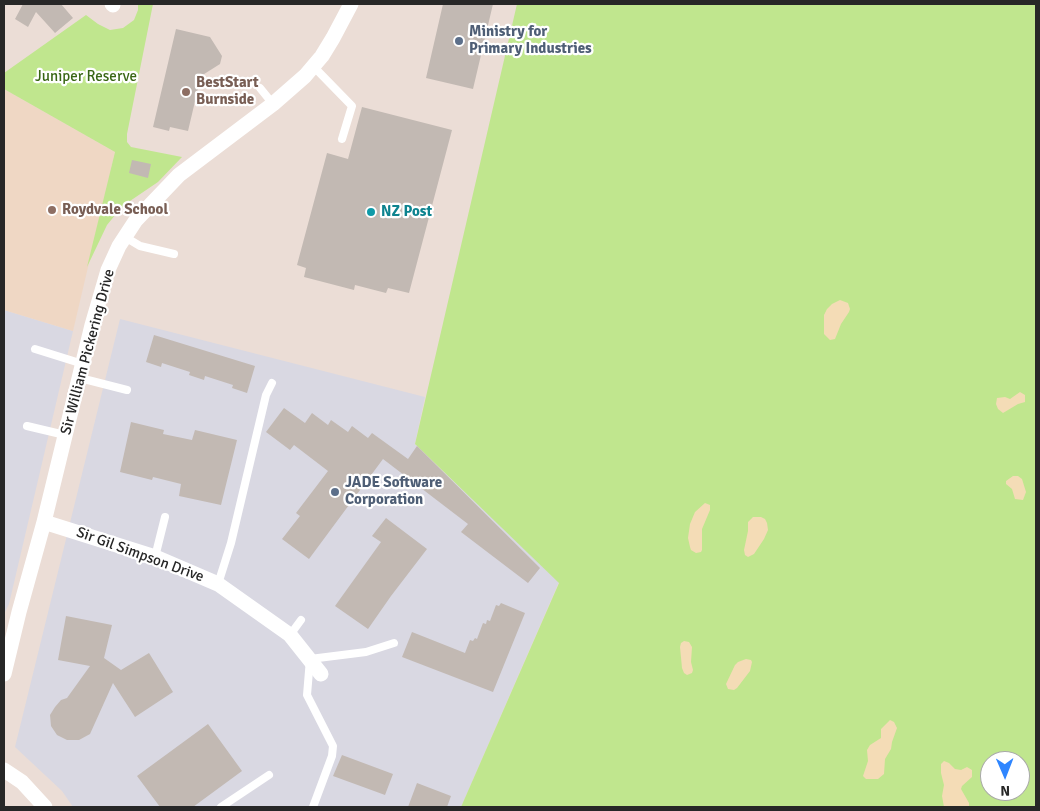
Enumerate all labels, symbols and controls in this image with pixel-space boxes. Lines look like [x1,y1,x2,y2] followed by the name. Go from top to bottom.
[469,23,592,58] place label: Ministry for Primary Industries
[453,35,465,47] marker: Ministry for Primary Industries
[35,68,137,86] park label: Juniper Reserve
[196,74,259,109] place label: BestStart Burnside
[180,86,192,98] marker: BestStart Burnside
[62,201,168,219] place label: Roydvale School
[381,203,432,221] place label: NZ Post
[46,204,58,216] marker: Roydvale School
[365,206,377,218] marker: NZ Post
[57,267,119,437] street label: Sir William Pickering Drive
[345,474,442,509] place label: JADE Software Corporation
[329,486,341,498] marker: JADE Software Corporation
[74,524,206,586] street label: Sir Gil Simpson Drive
[980,751,1030,801] north arrow
[1000,782,1010,799] text: N

